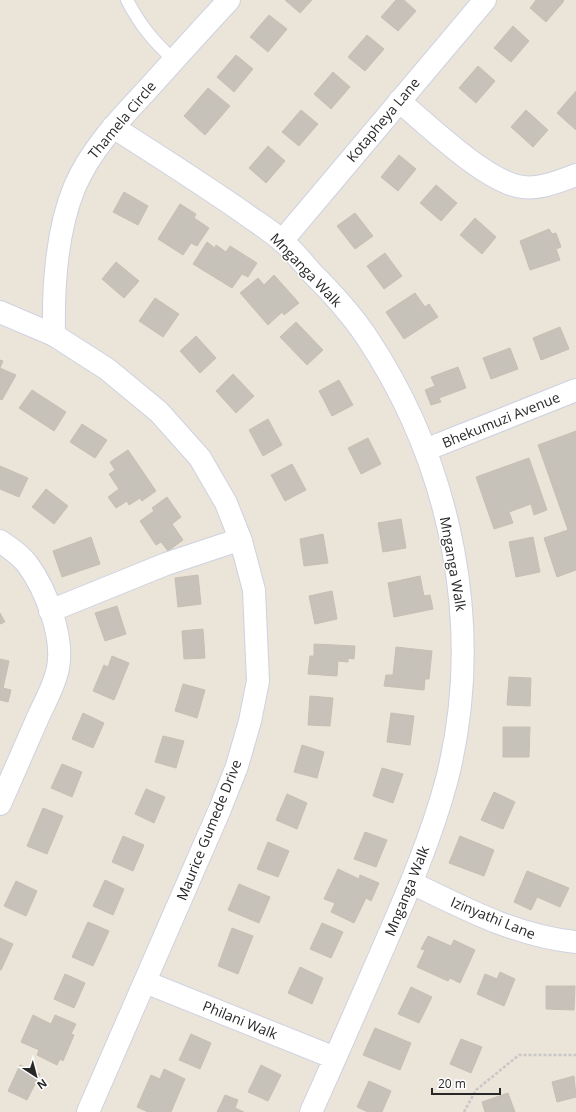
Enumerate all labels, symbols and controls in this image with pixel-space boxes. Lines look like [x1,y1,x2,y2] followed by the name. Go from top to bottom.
[342,73,424,166] street label: Kotapheya Lane
[83,77,160,163] street label: Thamela Circle
[266,229,347,311] street label: Mnganga Walk
[439,387,563,452] street label: Bhekumuzi Avenue
[436,515,471,613] street label: Mnganga Walk
[172,756,246,903] street label: Maurice Gumede Drive
[380,842,434,939] street label: Mnganga Walk
[448,892,538,943] street label: Izinyathi Lane
[200,996,281,1043] street label: Philani Walk
[16,1056,56,1096] north arrow
[432,1070,500,1096] scale bar
[438,1075,466,1092] text: 20 m
[34,1076,50,1093] text: N

